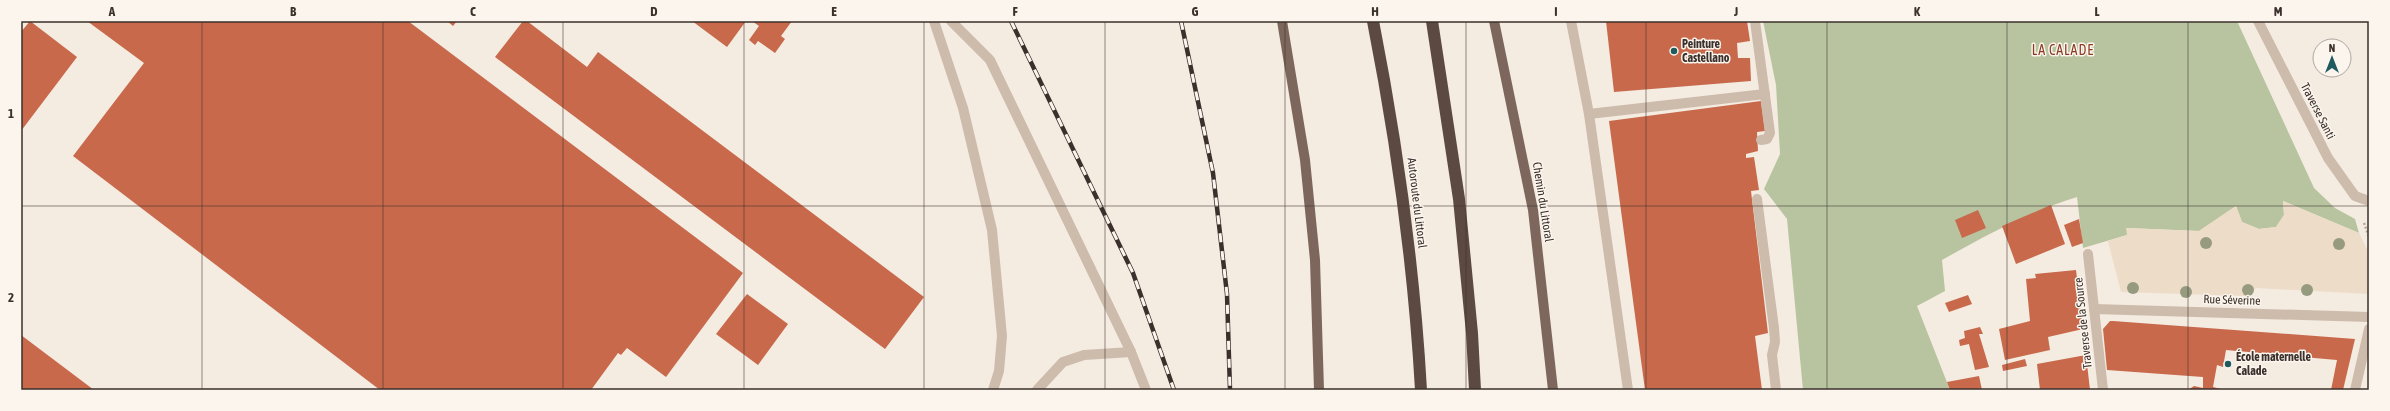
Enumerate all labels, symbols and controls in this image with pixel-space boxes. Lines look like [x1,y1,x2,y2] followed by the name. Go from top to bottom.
[108,4,116,19] text: A
[290,4,297,19] text: B
[470,4,476,19] text: C
[650,4,658,19] text: D
[831,4,837,19] text: E
[1012,4,1018,19] text: F
[1192,4,1199,19] text: G
[1371,4,1379,19] text: H
[1554,4,1558,19] text: I
[1733,4,1738,19] text: J
[1914,4,1921,19] text: K
[2094,4,2100,19] text: L
[2274,4,2283,19] text: M
[1682,37,1730,65] place label: Peinture Castellano
[2312,38,2352,78] north arrow
[2032,42,2094,58] district label: LA CALADE
[2329,42,2335,54] text: N
[1669,46,1679,56] marker: Peinture Castellano
[2298,81,2338,141] street label: Traverse Santi
[8,106,14,121] text: 1
[1405,157,1430,250] street label: Autoroute du Littoral
[1530,161,1556,244] street label: Chemin du Littoral
[2071,277,2095,369] street label: Traverse de la Source
[8,290,14,305] text: 2
[2203,292,2261,308] street label: Rue Séverine
[2236,349,2311,378] place label: École maternelle Calade
[2223,359,2233,369] marker: École maternelle Calade

